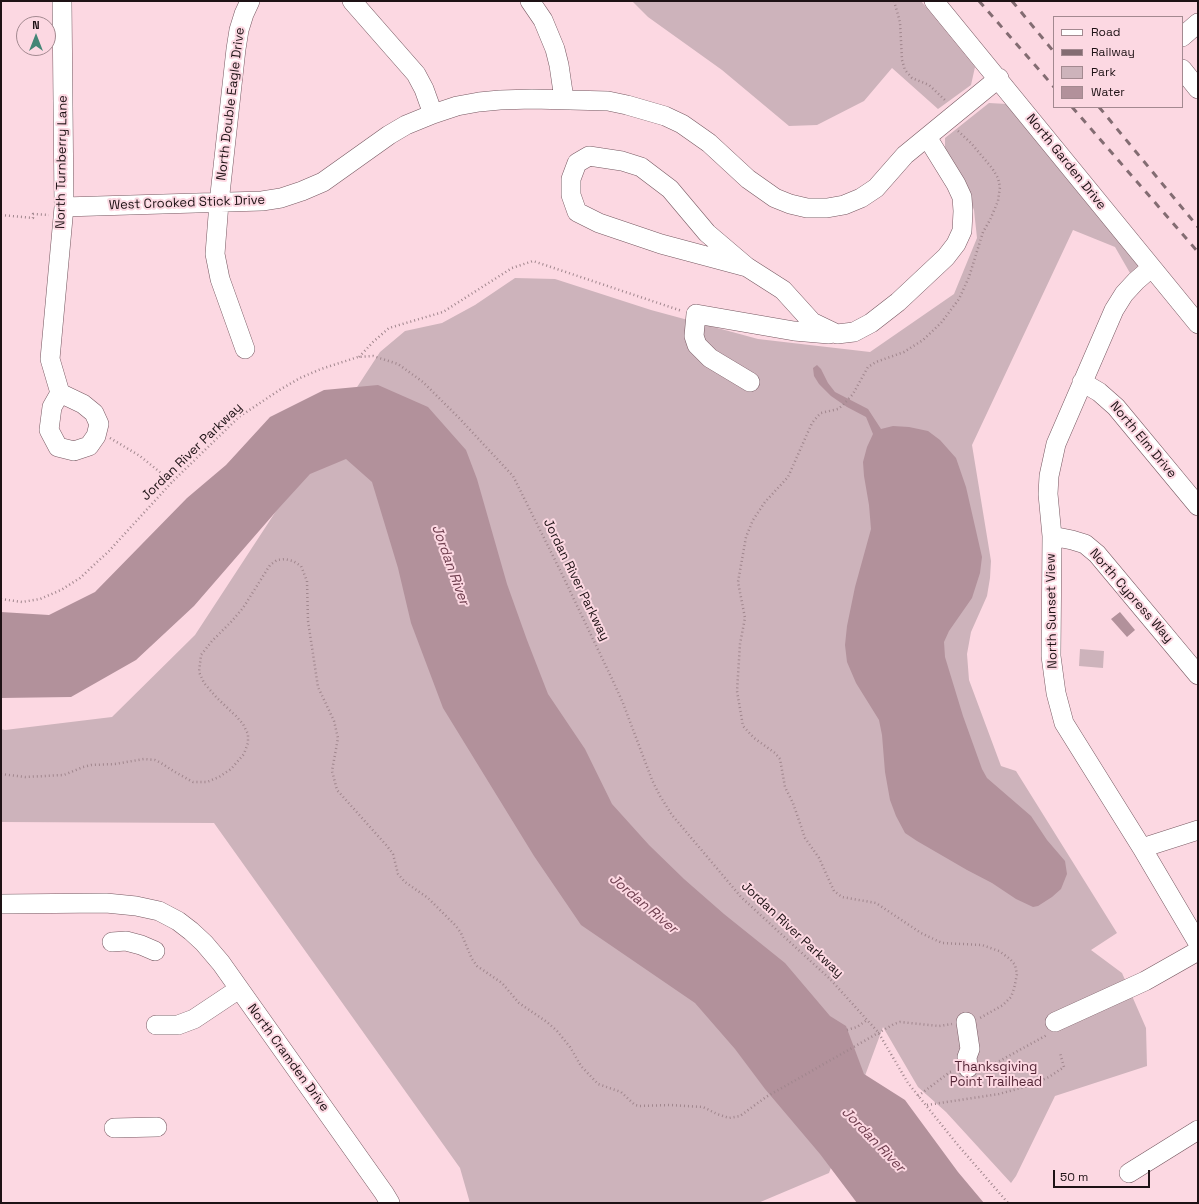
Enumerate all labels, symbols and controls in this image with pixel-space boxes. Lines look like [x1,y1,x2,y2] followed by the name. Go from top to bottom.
[16,16,56,56] north arrow
[1053,16,1183,108] legend
[32,18,40,32] text: N
[1091,24,1120,40] text: Road
[214,26,248,182] street label: North Double Eagle Drive
[1091,44,1135,60] text: Railway
[1091,64,1116,80] text: Park
[1091,84,1125,100] text: Water
[53,95,71,229] street label: North Turnberry Lane
[1023,111,1109,213] street label: North Garden Drive
[109,192,265,214] street label: West Crooked Stick Drive
[1106,399,1180,481] street label: North Elm Drive
[138,400,246,504] street label: Jordan River Parkway
[540,516,612,644] street label: Jordan River Parkway
[428,523,472,607] water label: Jordan River
[1086,546,1176,646] street label: North Cypress Way
[1043,553,1061,669] street label: North Sunset View
[605,871,681,937] water label: Jordan River
[738,879,846,981] street label: Jordan River Parkway
[244,1001,332,1115] street label: North Cramden Drive
[950,1059,1042,1090] park label: Thanksgiving Point Trailhead
[838,1104,908,1176] water label: Jordan River
[1055,1162,1152,1188] scale bar
[1060,1169,1088,1185] text: 50 m

